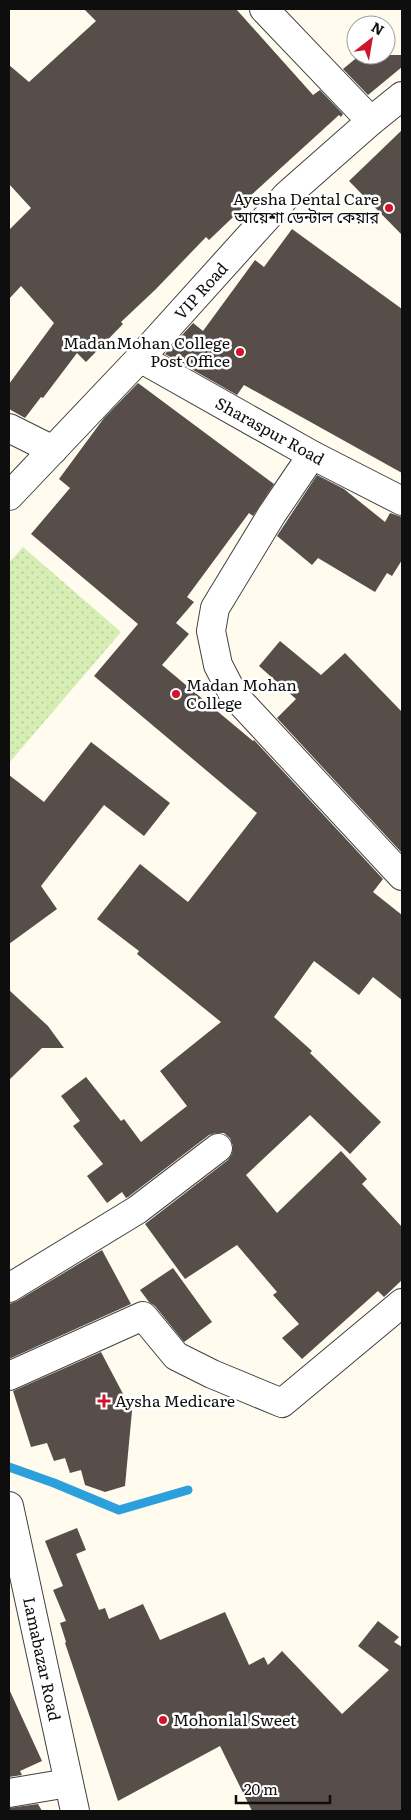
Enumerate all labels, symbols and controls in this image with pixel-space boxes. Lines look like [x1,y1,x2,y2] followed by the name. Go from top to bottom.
[346,15,396,65] north arrow
[368,16,389,40] text: N
[233,186,379,228] place label: Ayesha Dental Care আয়েশা ডেন্টাল কেয়ার
[383,202,395,214] marker: Ayesha Dental Care আয়েশা ডেন্টাল কেয়ার
[168,256,233,324] street label: VIP Road
[63,330,230,372] place label: MadanMohan College Post Office
[234,346,246,358] marker: MadanMohan College Post Office
[212,390,330,470] street label: Sharaspur Road
[186,672,297,714] place label: Madan Mohan College
[170,688,182,700] marker: Madan Mohan College
[115,1388,235,1412] place label: Aysha Medicare
[97,1394,111,1408] marker: Aysha Medicare
[18,1594,68,1723] street label: Lamabazar Road
[173,1707,297,1731] place label: Mohonlal Sweet
[157,1714,169,1726] marker: Mohonlal Sweet
[236,1772,330,1804] scale bar
[244,1777,278,1800] text: 20 m

